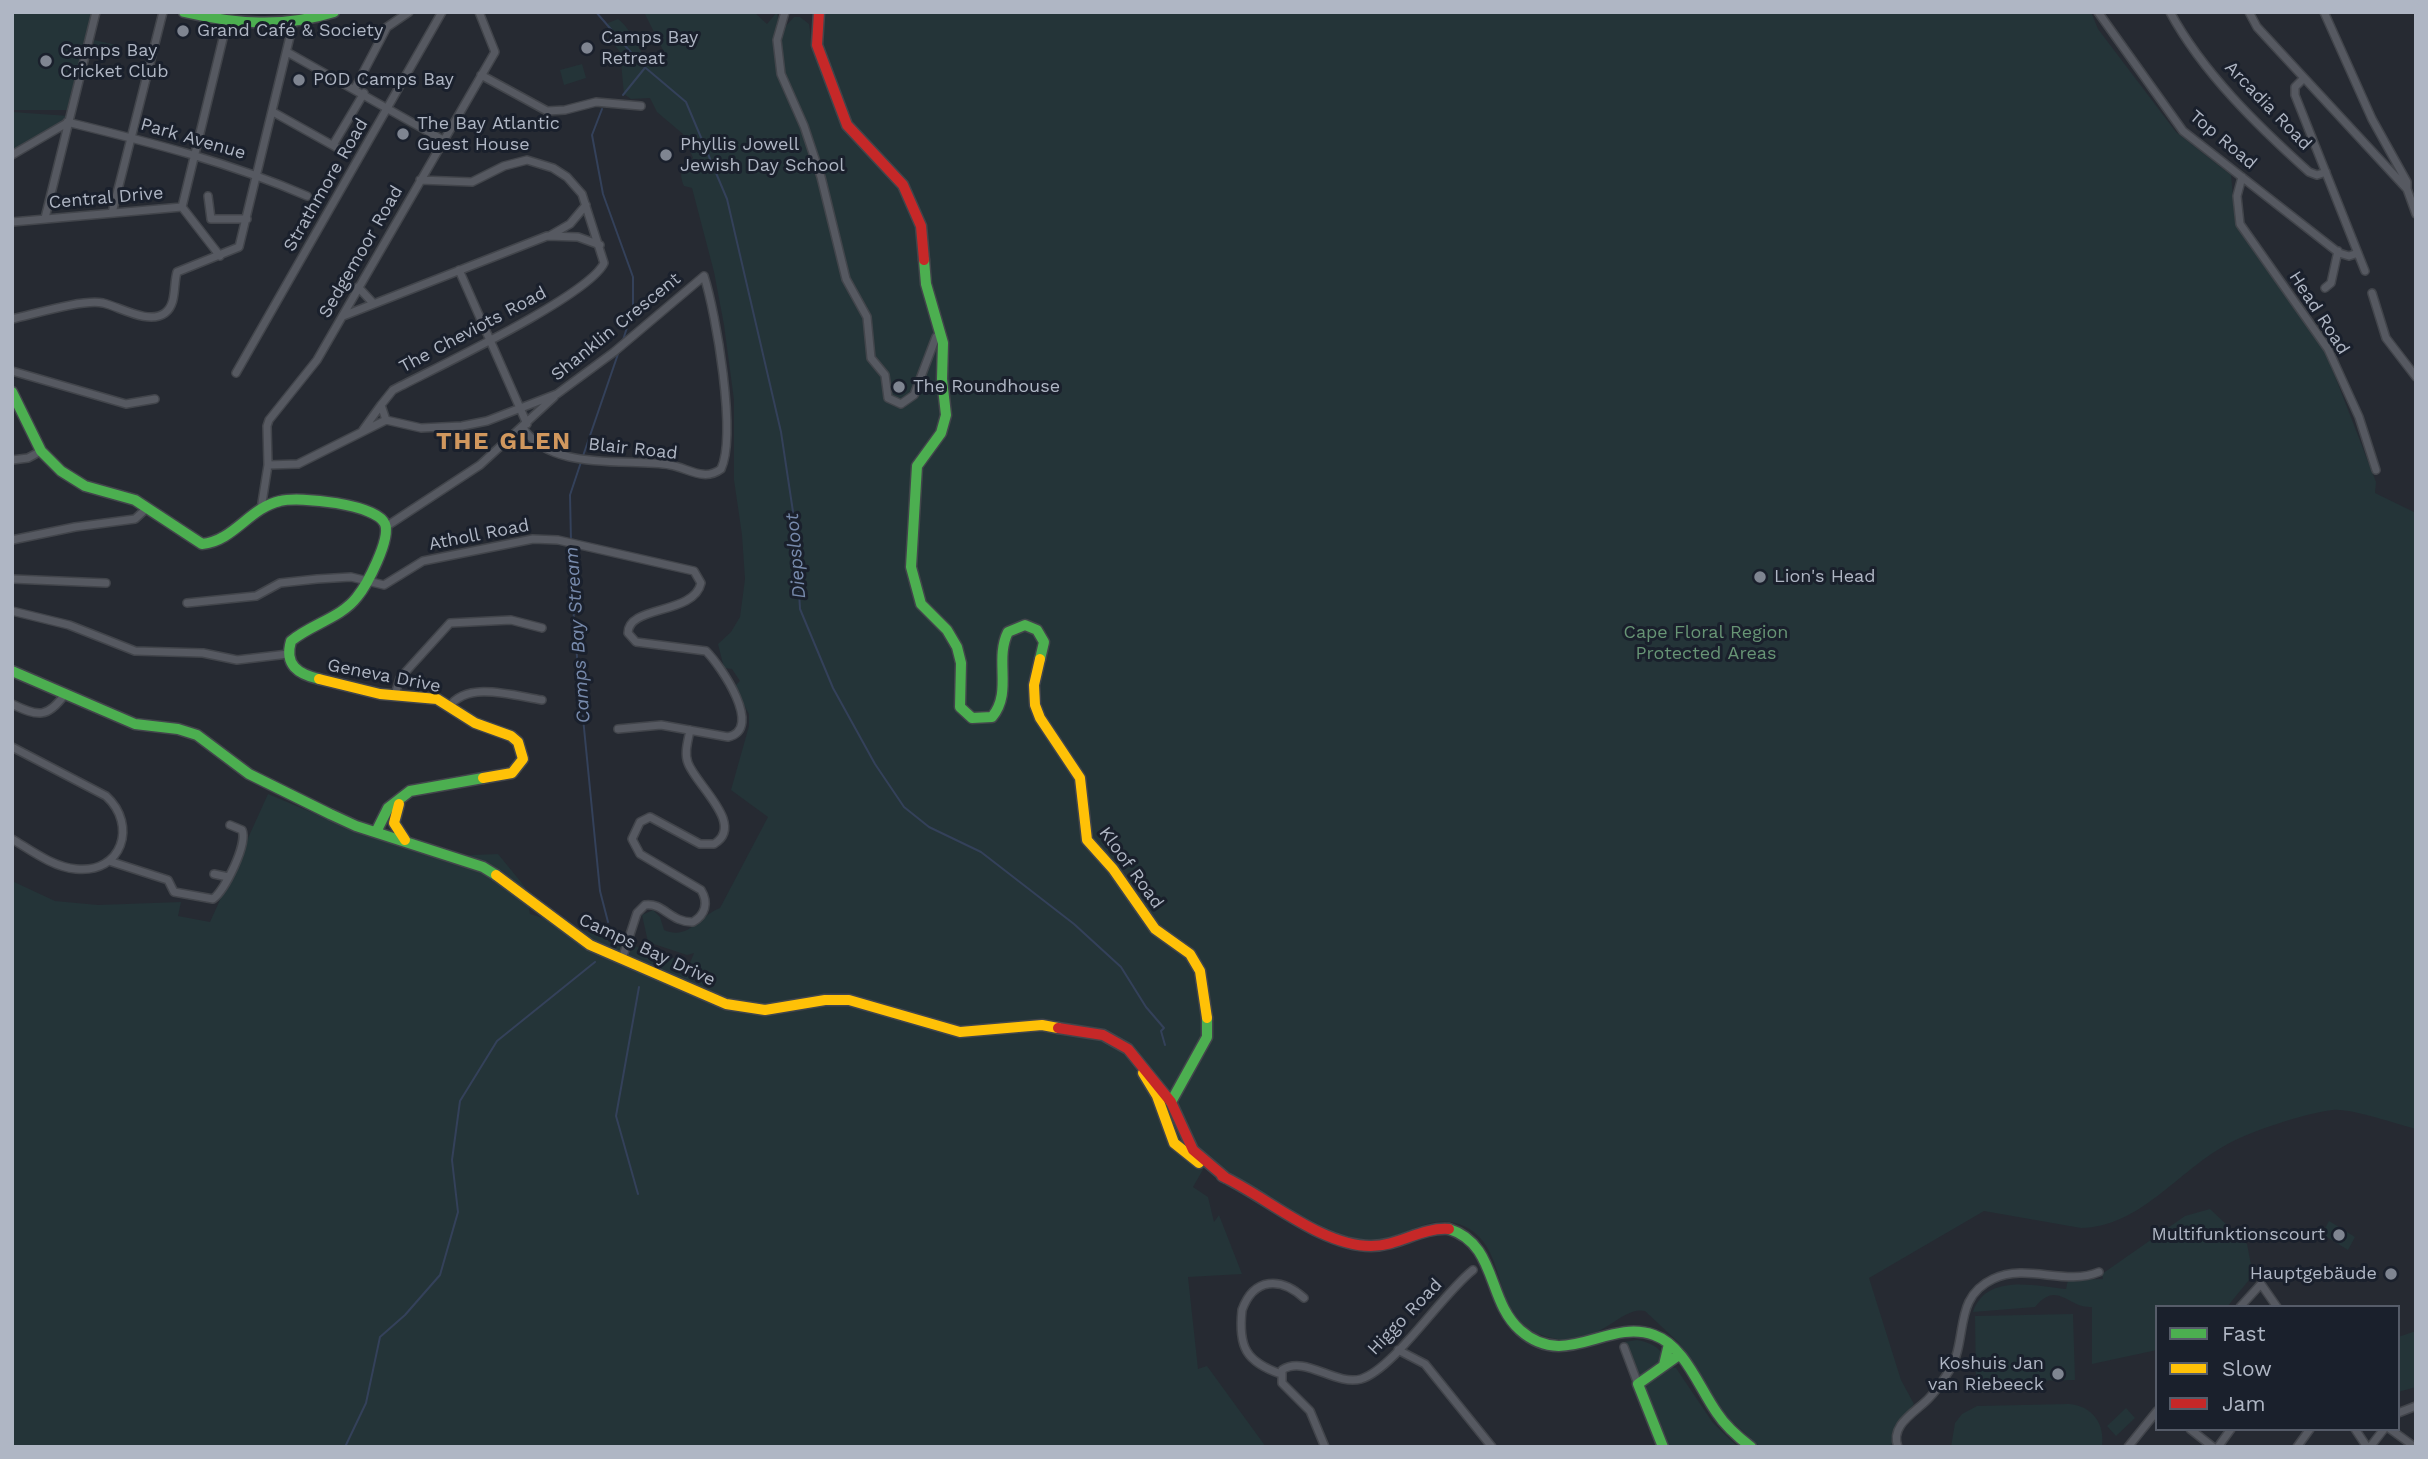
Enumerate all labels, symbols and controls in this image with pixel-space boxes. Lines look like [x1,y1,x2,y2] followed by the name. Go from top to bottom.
[197,20,383,42] place label: Grand Café & Society
[175,23,191,39] marker: Grand Café & Society
[601,27,698,70] place label: Camps Bay Retreat
[60,40,168,82] place label: Camps Bay Cricket Club
[579,40,595,56] marker: Camps Bay Retreat
[38,53,54,69] marker: Camps Bay Cricket Club
[2220,57,2316,155] street label: Arcadia Road
[313,69,454,91] place label: POD Camps Bay
[291,72,307,88] marker: POD Camps Bay
[2185,106,2261,174] street label: Top Road
[417,113,560,156] place label: The Bay Atlantic Guest House
[138,114,248,164] street label: Park Avenue
[279,115,373,255] street label: Strathmore Road
[395,126,411,142] marker: The Bay Atlantic Guest House
[680,134,845,176] place label: Phyllis Jowell Jewish Day School
[658,147,674,163] marker: Phyllis Jowell Jewish Day School
[48,182,164,214] street label: Central Drive
[314,182,408,322] street label: Sedgemoor Road
[2284,267,2354,359] street label: Head Road
[547,268,685,386] street label: Shanklin Crescent
[396,282,550,378] street label: The Cheviots Road
[913,376,1060,398] place label: The Roundhouse
[891,379,907,395] marker: The Roundhouse
[437,428,571,456] district label: THE GLEN
[587,434,679,464] street label: Blair Road
[781,512,811,600] water label: Diepsloot
[427,515,531,555] street label: Atholl Road
[560,546,596,724] water label: Camps Bay Stream
[1774,566,1876,588] place label: Lion's Head
[1752,569,1768,585] marker: Lion's Head
[1624,622,1788,664] park label: Cape Floral Region Protected Areas
[326,654,442,698] street label: Geneva Drive
[1094,823,1168,913] street label: Kloof Road
[575,909,719,991] street label: Camps Bay Drive
[2152,1224,2325,1246] place label: Multifunktionscourt
[2331,1227,2347,1243] marker: Multifunktionscourt
[2250,1263,2377,1285] place label: Hauptgebäude
[2383,1266,2399,1282] marker: Hauptgebäude
[1363,1274,1447,1360] street label: Higgo Road
[2155,1305,2400,1431] legend
[2222,1321,2266,1346] text: Fast
[1928,1353,2044,1396] place label: Koshuis Jan van Riebeeck
[2222,1356,2272,1381] text: Slow
[2050,1366,2066,1382] marker: Koshuis Jan van Riebeeck
[2222,1391,2265,1416] text: Jam

